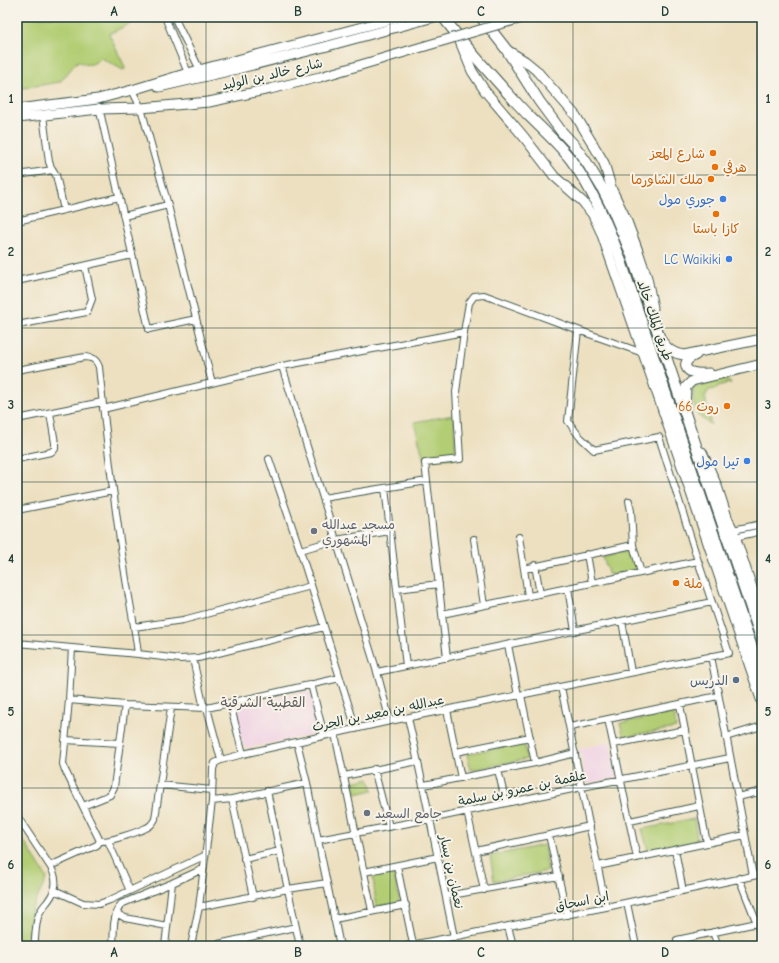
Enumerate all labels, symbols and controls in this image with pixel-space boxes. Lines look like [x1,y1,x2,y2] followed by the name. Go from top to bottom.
[110,4,118,19] text: A
[294,4,302,19] text: B
[477,4,485,19] text: C
[661,4,669,19] text: D
[220,55,324,95] street label: شارع خالد بن الوليد
[8,91,14,106] text: 1
[765,91,771,106] text: 1
[649,146,705,163] place label: شارع المعز
[708,148,718,158] marker: شارع المعز
[723,159,747,177] place label: هرفي
[710,162,720,172] marker: هرفي
[631,172,703,188] place label: ملك الشاورما
[706,174,716,184] marker: ملك الشاورما
[659,192,715,209] place label: جوري مول
[718,194,728,204] marker: جوري مول
[711,209,721,219] marker: كازا باستا
[693,221,740,237] place label: كازا باستا
[8,244,14,259] text: 2
[765,244,771,259] text: 2
[664,252,721,267] place label: LC Waikiki
[724,254,734,264] marker: LC Waikiki
[633,277,676,363] street label: طريق الملك خالد
[8,397,14,412] text: 3
[765,397,771,412] text: 3
[678,399,719,415] place label: روت 66
[722,401,732,411] marker: روت 66
[696,454,739,470] place label: تيرا مول
[742,456,752,466] marker: تيرا مول
[322,517,395,549] place label: مسجد عبدالله المشهوري
[309,526,319,536] marker: مسجد عبدالله المشهوري
[8,551,14,566] text: 4
[765,551,771,566] text: 4
[684,576,703,591] place label: ملة
[671,578,681,588] marker: ملة
[690,673,728,689] place label: الدريس
[731,675,741,685] marker: الدريس
[311,692,445,735] street label: عبدالله بن معبد بن الحرث
[220,694,306,711] district label: القطبية الشرقية
[8,704,15,719] text: 5
[765,704,772,719] text: 5
[457,767,588,810] street label: علقمة بن عمرو بن سلمة
[375,806,442,824] place label: جامع السعيد
[362,808,372,818] marker: جامع السعيد
[436,832,467,911] street label: نعمان بن يسار
[8,857,15,872] text: 6
[765,857,772,872] text: 6
[554,888,610,915] street label: ابن اسحاق
[110,945,118,960] text: A
[294,945,302,960] text: B
[477,945,485,960] text: C
[661,945,669,960] text: D

